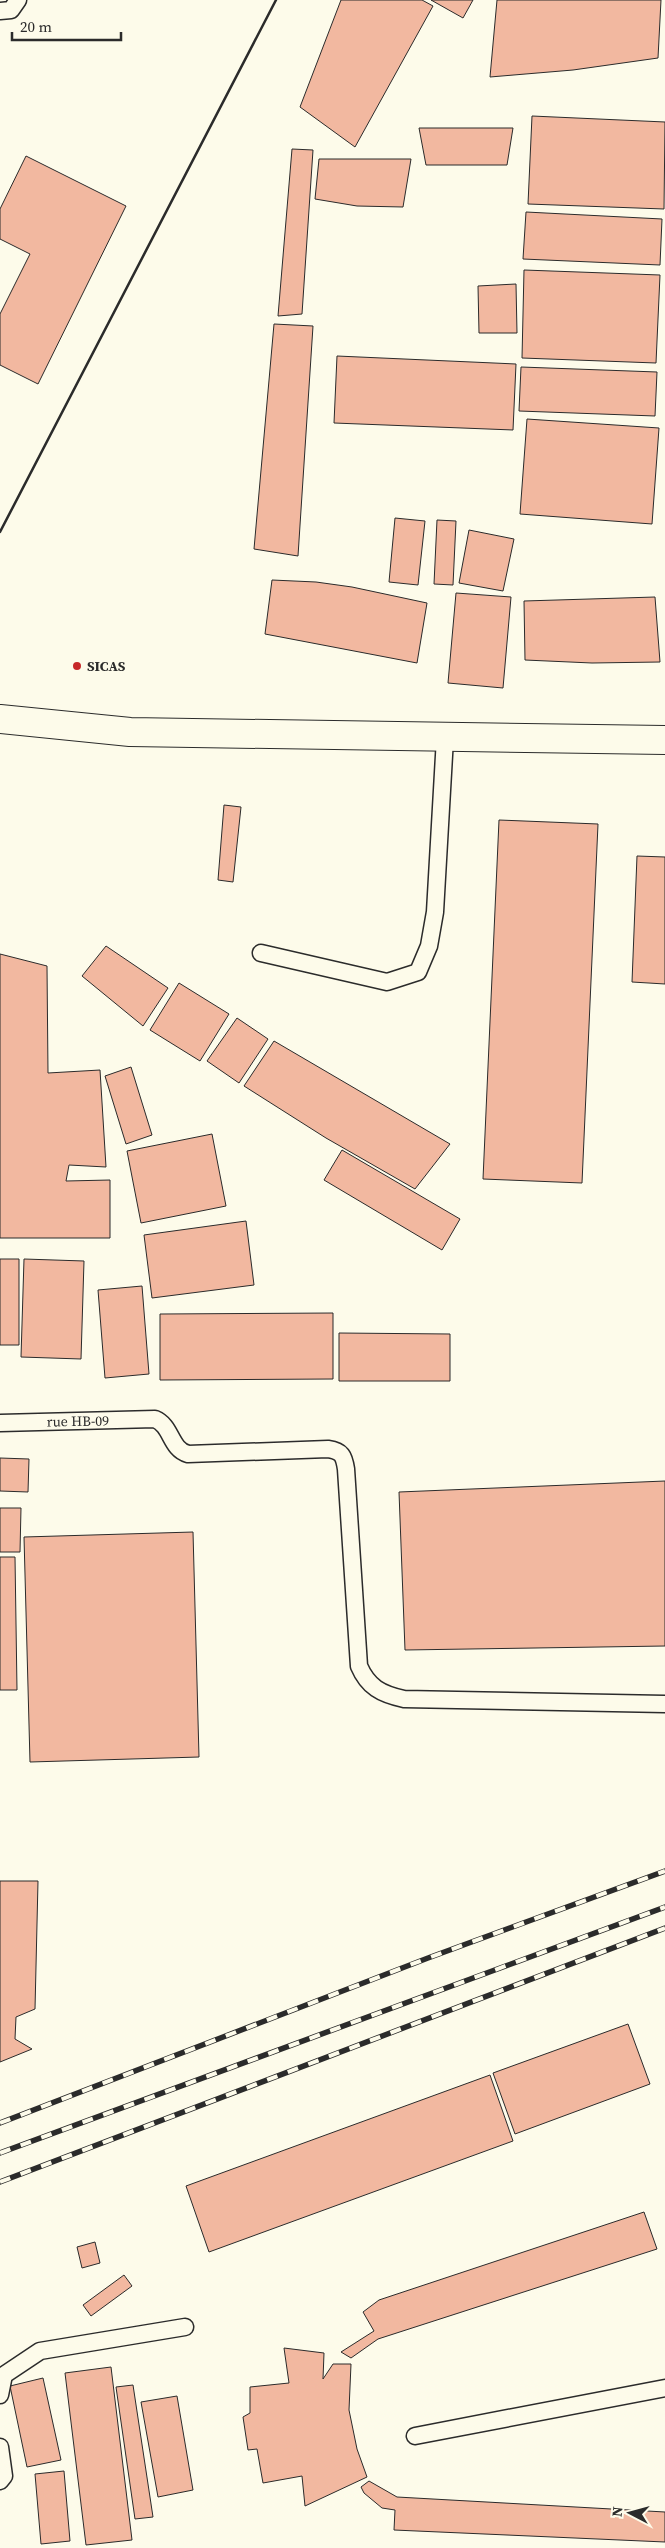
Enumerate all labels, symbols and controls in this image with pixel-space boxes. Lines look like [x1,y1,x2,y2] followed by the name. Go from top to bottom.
[12,10,121,42] scale bar
[20,16,52,37] text: 20 m
[87,656,126,676] place label: SICAS
[71,660,83,672] marker: SICAS
[47,1410,109,1432] street label: rue HB-09
[605,2488,655,2538] north arrow
[607,2506,628,2518] text: N

